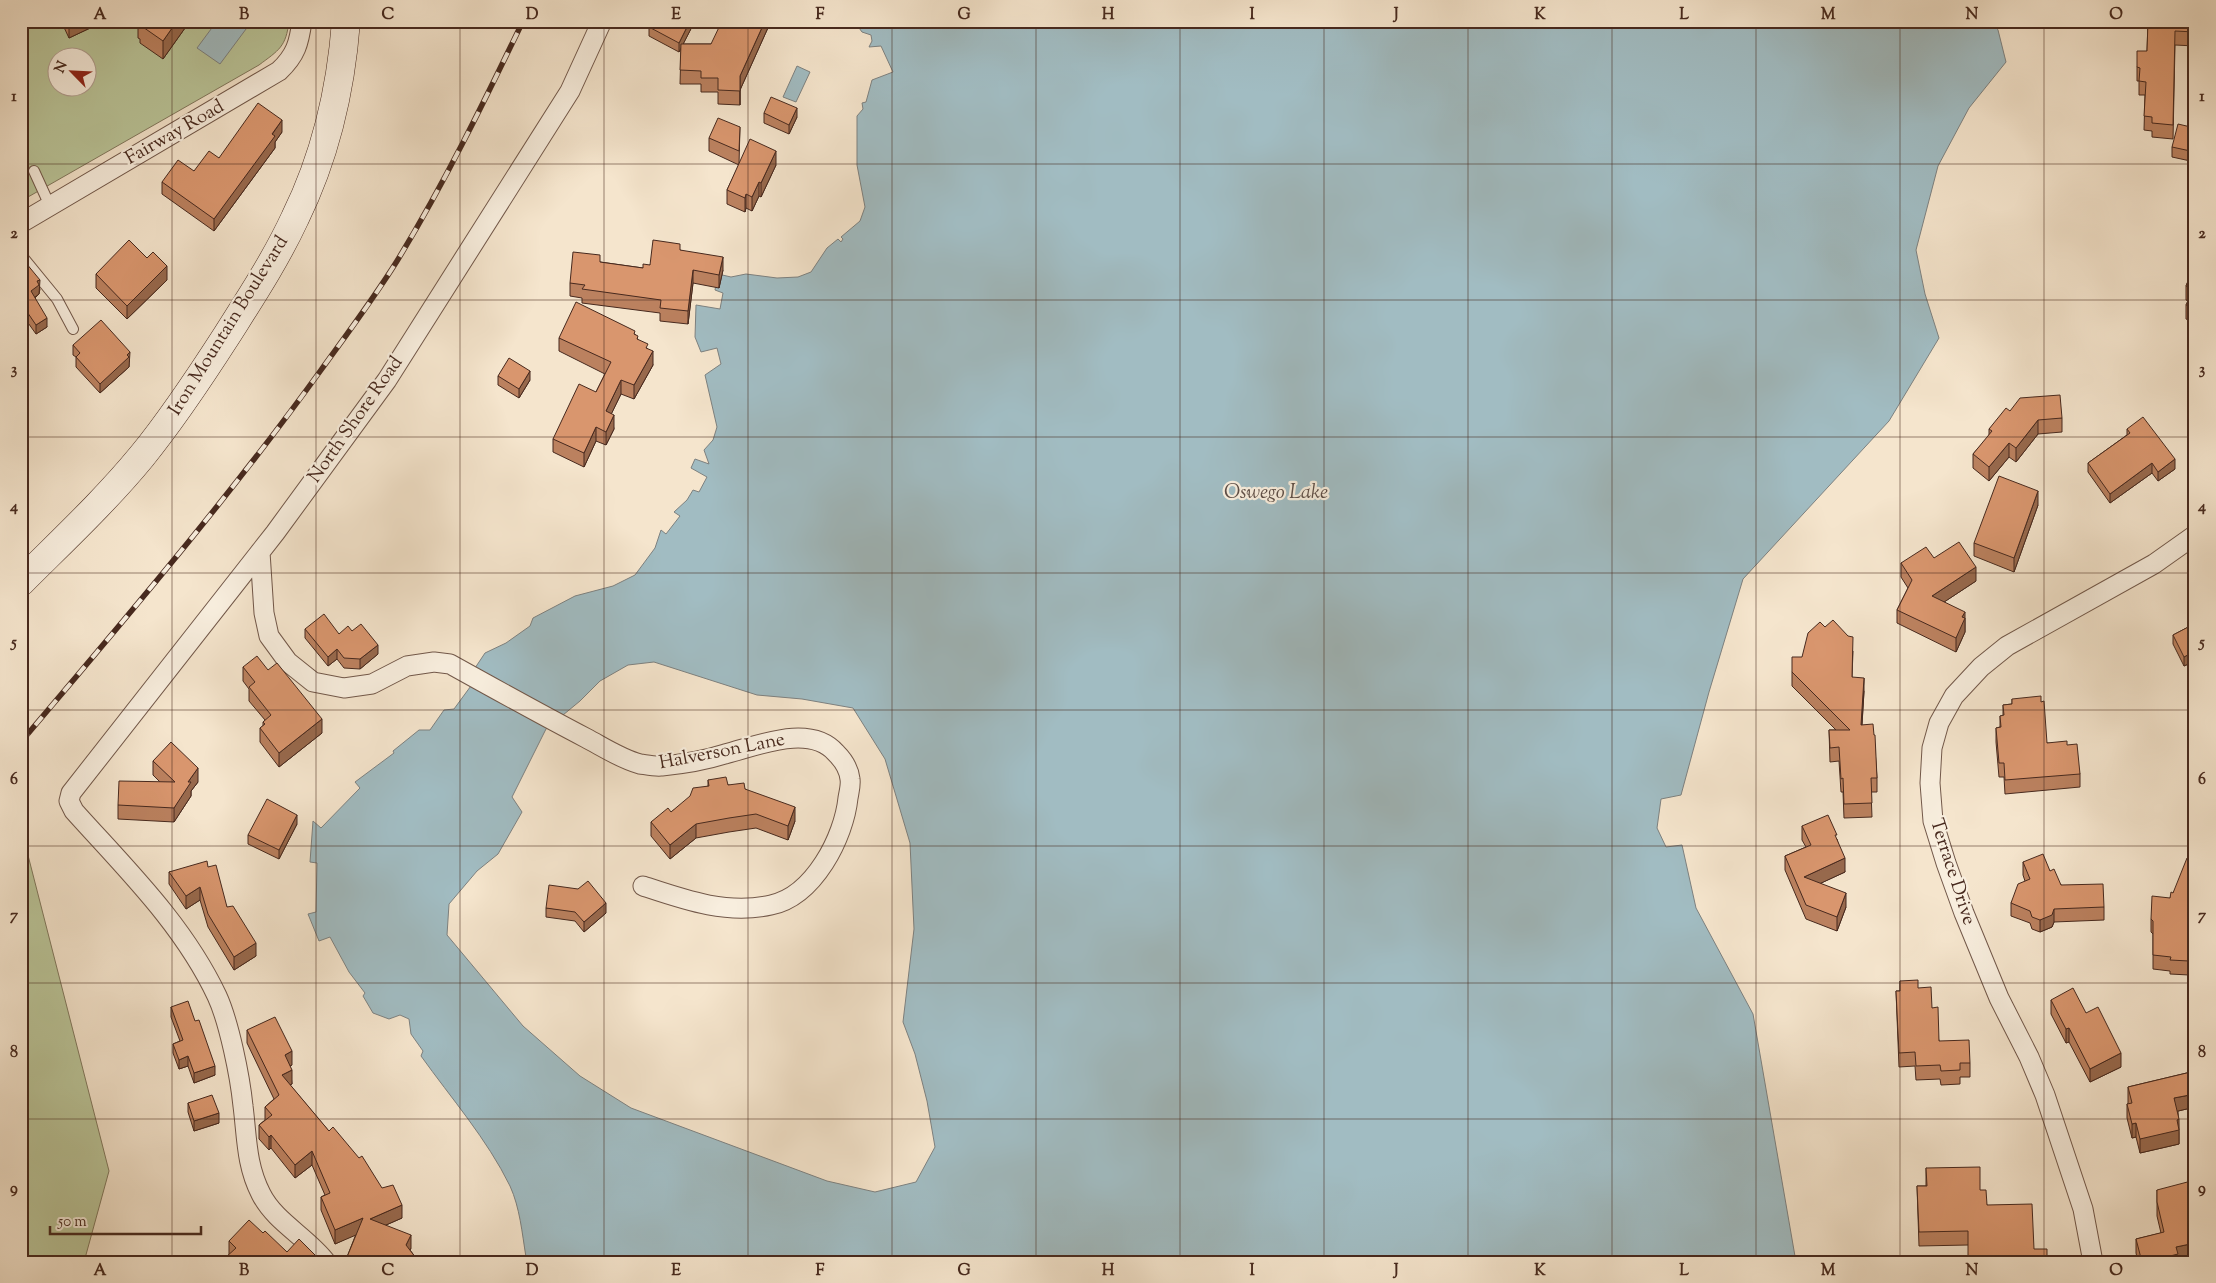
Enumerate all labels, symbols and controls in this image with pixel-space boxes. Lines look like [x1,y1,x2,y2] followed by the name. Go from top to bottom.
[94,4,107,27] text: A
[239,4,249,27] text: B
[382,4,395,27] text: C
[526,4,539,27] text: D
[671,4,681,27] text: E
[816,4,825,27] text: F
[957,4,971,27] text: G
[1102,4,1115,27] text: H
[1249,4,1255,27] text: I
[1392,4,1399,27] text: J
[1534,4,1546,27] text: K
[1679,4,1689,27] text: L
[1821,4,1836,27] text: M
[1966,4,1979,27] text: N
[2109,4,2123,27] text: O
[48,48,98,98] north arrow
[51,58,73,77] text: N
[11,86,17,109] text: 1
[2199,86,2205,109] text: 1
[120,94,230,172] street label: Fairway Road
[10,223,18,246] text: 2
[2198,223,2206,246] text: 2
[162,231,296,421] street label: Iron Mountain Boulevard
[302,351,410,489] street label: North Shore Road
[11,359,18,382] text: 3
[2199,359,2206,382] text: 3
[1224,479,1328,508] water label: Oswego Lake
[9,496,18,519] text: 4
[2197,496,2206,519] text: 4
[9,632,17,655] text: 5
[2197,632,2205,655] text: 5
[657,727,787,777] street label: Halverson Lane
[10,769,18,792] text: 6
[2198,769,2206,792] text: 6
[1922,815,1982,929] street label: Terrace Drive
[10,905,19,928] text: 7
[2198,905,2207,928] text: 7
[10,1042,18,1065] text: 8
[2198,1042,2206,1065] text: 8
[10,1178,18,1201] text: 9
[2198,1178,2206,1201] text: 9
[50,1203,201,1235] scale bar
[57,1212,87,1233] text: 50 m
[94,1260,107,1283] text: A
[239,1260,249,1283] text: B
[382,1260,395,1283] text: C
[526,1260,539,1283] text: D
[671,1260,681,1283] text: E
[816,1260,825,1283] text: F
[957,1260,971,1283] text: G
[1102,1260,1115,1283] text: H
[1249,1260,1255,1283] text: I
[1392,1260,1399,1283] text: J
[1534,1260,1546,1283] text: K
[1679,1260,1689,1283] text: L
[1821,1260,1836,1283] text: M
[1966,1260,1979,1283] text: N
[2109,1260,2123,1283] text: O

